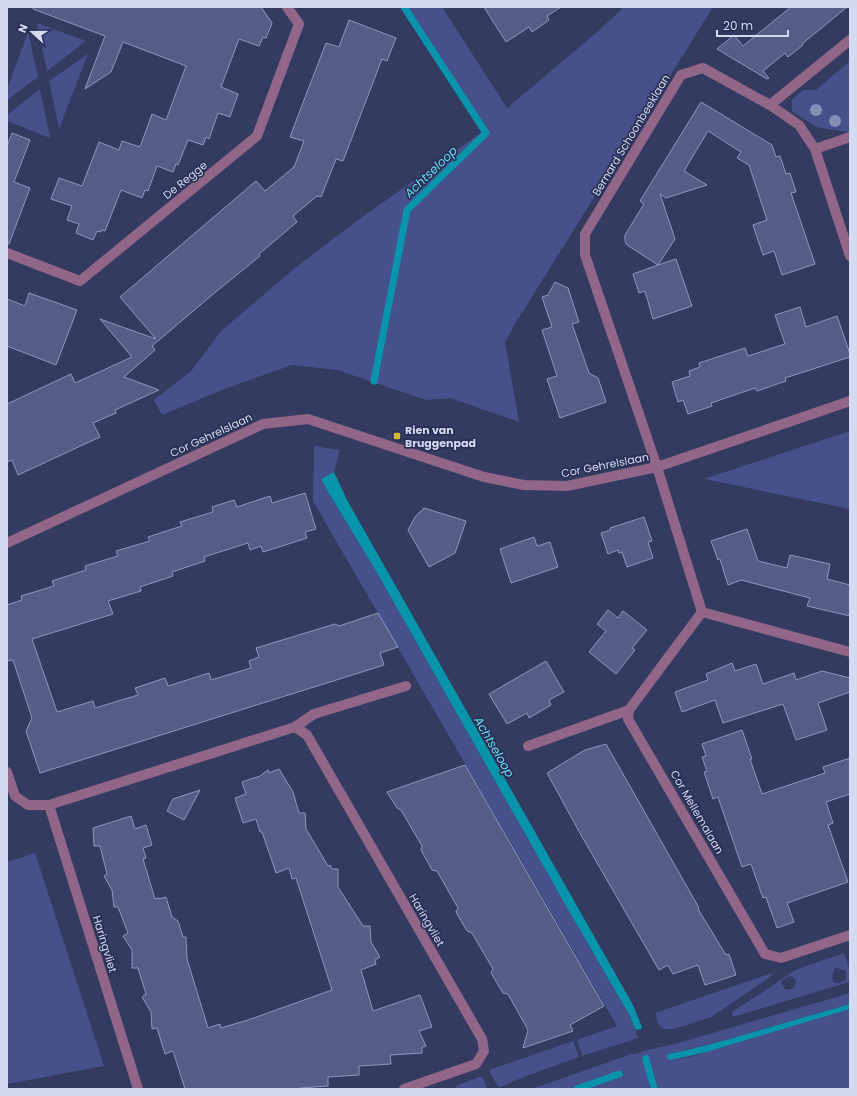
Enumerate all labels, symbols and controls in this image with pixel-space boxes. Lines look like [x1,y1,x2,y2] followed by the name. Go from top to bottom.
[12,12,52,52] north arrow
[717,12,788,38] scale bar
[723,17,753,34] text: 20 m
[14,22,32,35] text: N
[588,71,674,199] street label: Bernard Schoonbeeklaan
[400,142,461,202] water label: Achtseloop
[159,157,211,203] street label: De Regge
[167,409,255,461] street label: Cor Gehrelslaan
[405,422,476,451] place label: Rien van Bruggenpad
[392,431,402,441] marker: Rien van Bruggenpad
[560,449,650,481] street label: Cor Gehrelslaan
[470,712,519,780] water label: Achtseloop
[666,767,728,857] street label: Cor Mellemalaan
[405,891,449,949] street label: Haringvliet
[89,914,121,974] street label: Haringvliet

